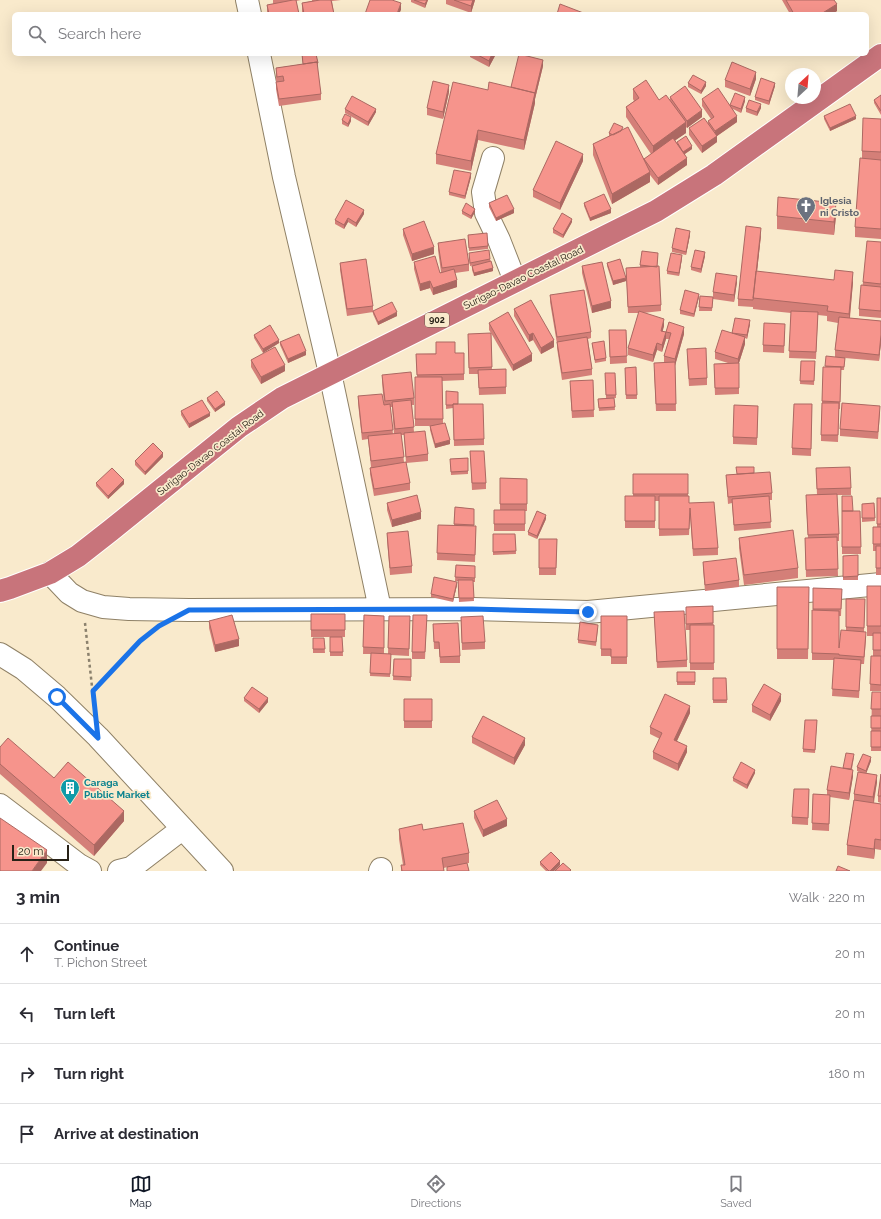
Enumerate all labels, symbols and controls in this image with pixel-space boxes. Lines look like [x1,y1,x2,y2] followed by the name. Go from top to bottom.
[12,12,869,56] search box
[26,23,48,45] icon: search
[58,25,141,43] text: Search here
[785,68,821,104] north arrow
[795,195,817,223] church icon: Iglesia ni Cristo
[820,195,859,218] place label: Iglesia ni Cristo
[462,244,585,311] street label: Surigao-Davao Coastal Road
[425,313,449,327] road number: 902
[155,407,266,497] street label: Surigao-Davao Coastal Road
[579,603,597,621] route end
[48,688,66,706] route start
[59,777,81,805] building icon: Caraga Public Market
[84,777,150,800] place label: Caraga Public Market
[12,843,69,862] scale bar
[18,845,43,858] text: 20 m
[16,887,60,907] text: 3 min
[789,890,865,905] text: Walk · 220 m
[54,937,119,955] text: Continue
[16,943,38,965] icon: ahead
[835,946,865,961] text: 20 m
[54,955,147,970] text: T. Pichon Street
[16,1003,38,1025] icon: left
[54,1005,115,1023] text: Turn left
[835,1006,865,1021] text: 20 m
[16,1063,38,1085] icon: right
[54,1065,124,1083] text: Turn right
[829,1066,865,1081] text: 180 m
[16,1123,38,1145] icon: arrive
[54,1125,199,1143] text: Arrive at destination
[129,1173,152,1210] tab: Map
[411,1173,461,1210] tab: Directions
[720,1173,752,1210] tab: Saved

